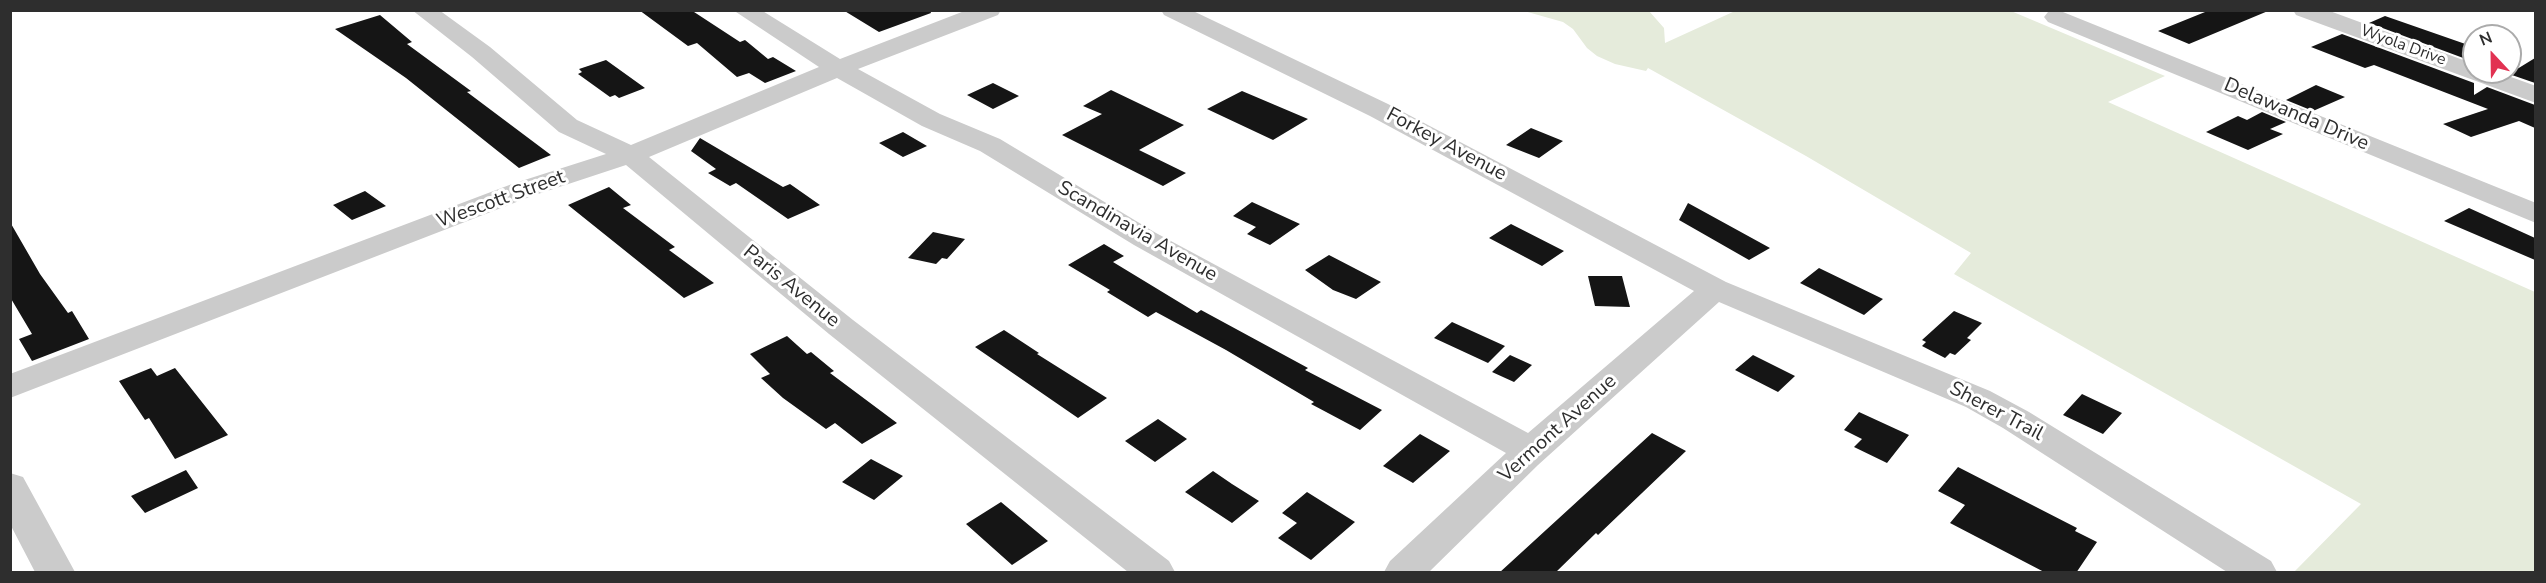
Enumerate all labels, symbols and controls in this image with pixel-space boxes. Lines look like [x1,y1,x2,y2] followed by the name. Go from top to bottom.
[2358,22,2448,70] street label: Wyola Drive
[2462,24,2522,84] north arrow
[2476,27,2496,52] text: N
[2220,74,2372,156] street label: Delawanda Drive
[1382,103,1510,187] street label: Forkey Avenue
[434,166,568,234] street label: Wescott Street
[1053,177,1221,287] street label: Scandinavia Avenue
[738,241,844,333] street label: Paris Avenue
[1494,370,1622,488] street label: Vermont Avenue
[1945,377,2047,447] street label: Sherer Trail

